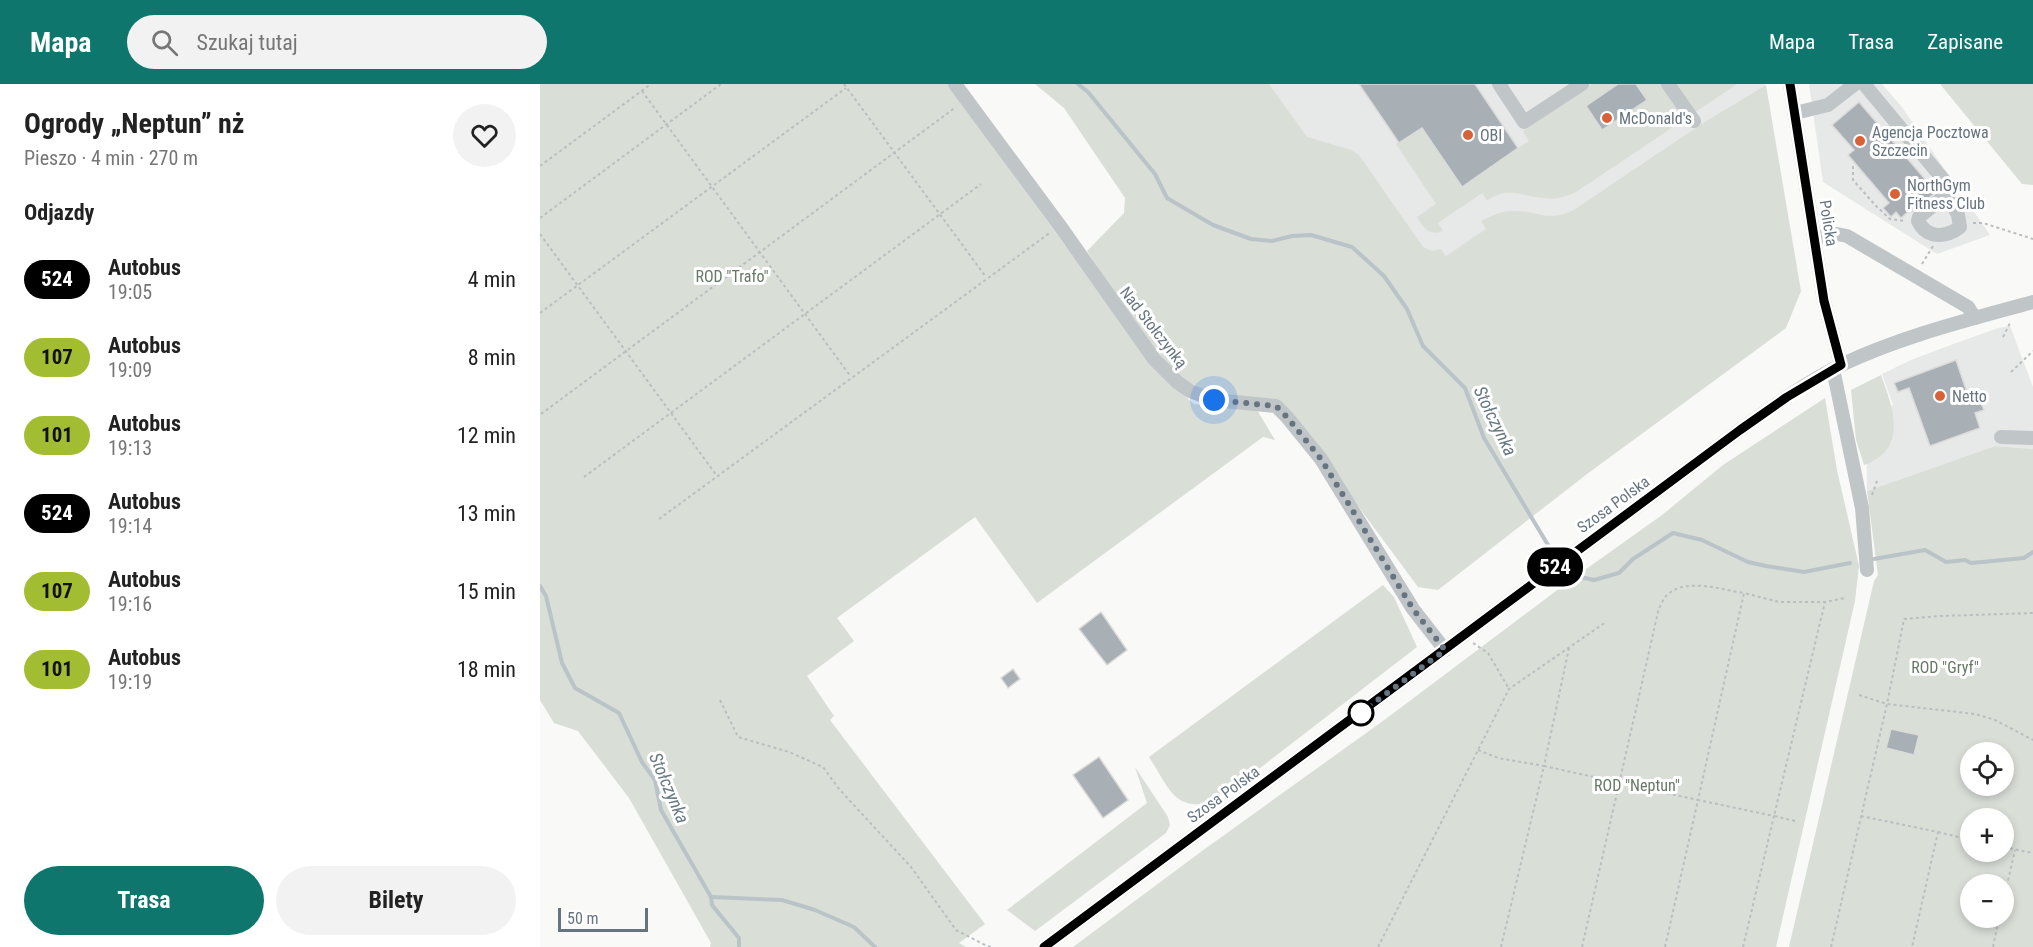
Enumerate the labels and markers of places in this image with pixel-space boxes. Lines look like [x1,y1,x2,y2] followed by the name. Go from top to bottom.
[1619,109,1692,128] place label: McDonald's
[1600,111,1614,125] marker: McDonald's
[1872,123,1989,160] place label: Agencja Pocztowa Szczecin
[1480,126,1502,145] place label: OBI
[1461,128,1475,142] marker: OBI
[1853,134,1867,148] marker: Agencja Pocztowa Szczecin
[1907,176,1985,213] place label: NorthGym Fitness Club
[1888,187,1902,201] marker: NorthGym Fitness Club
[1952,387,1987,406] place label: Netto
[1933,389,1947,403] marker: Netto
[1348,700,1374,726] unlabelled marker

